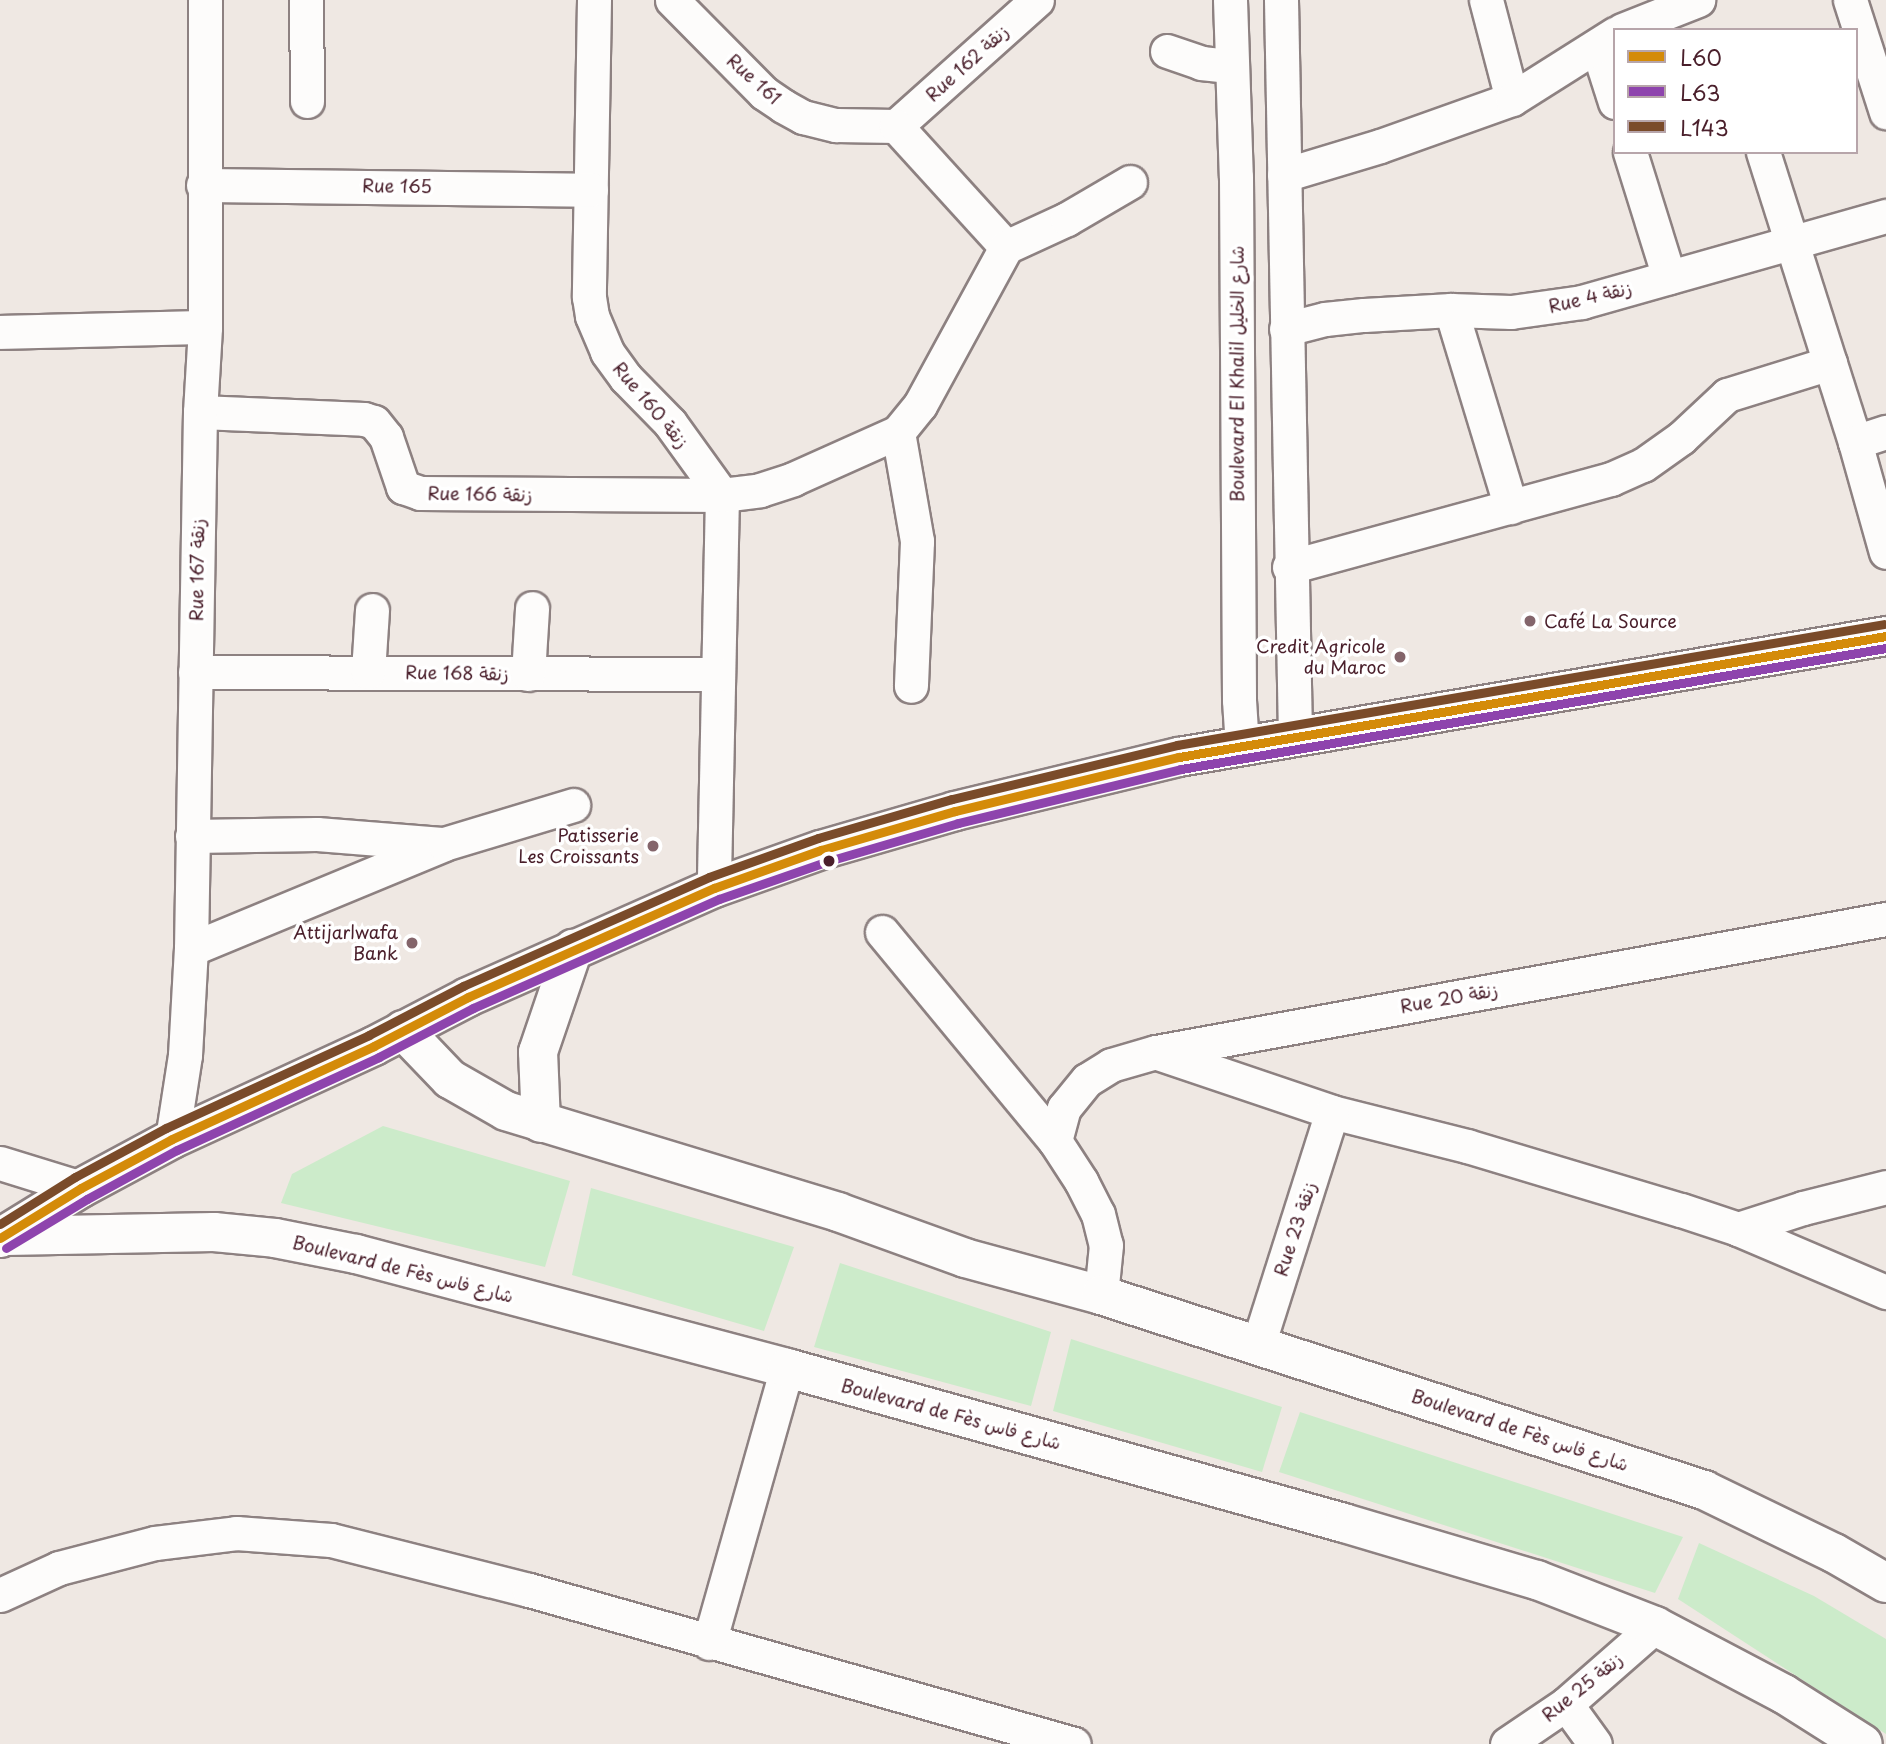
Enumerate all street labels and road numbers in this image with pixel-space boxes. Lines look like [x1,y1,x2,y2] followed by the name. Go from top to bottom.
[920,19,1014,107] street label: Rue 162 زنقة
[722,49,786,109] street label: Rue 161
[361,175,433,197] street label: Rue 165
[1226,245,1248,503] street label: Boulevard El Khalil شارع الخليل
[1545,277,1635,317] street label: Rue 4 زنقة
[608,357,694,453] street label: Rue 160 زنقة
[426,482,534,506] street label: Rue 166 زنقة
[185,518,209,622] street label: Rue 167 زنقة
[404,661,510,685] street label: Rue 168 زنقة
[1398,979,1500,1017] street label: Rue 20 زنقة
[1269,1179,1321,1279] street label: Rue 23 زنقة
[290,1231,516,1307] street label: Boulevard de Fès شارع فاس
[838,1374,1064,1454] street label: Boulevard de Fès شارع فاس
[1408,1385,1632,1475] street label: Boulevard de Fès شارع فاس
[1537,1648,1627,1726] street label: Rue 25 زنقة

